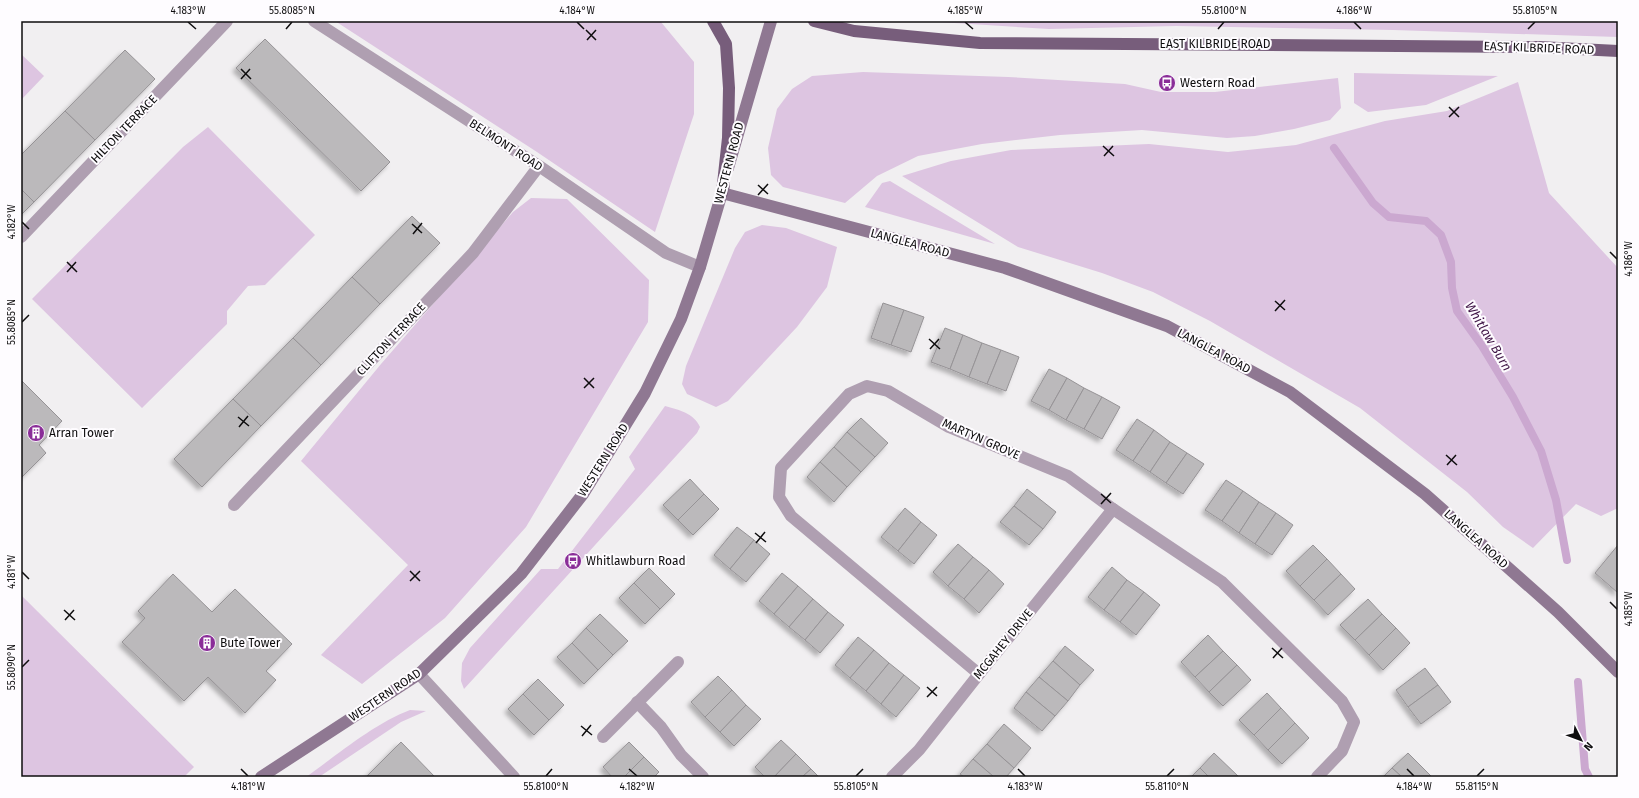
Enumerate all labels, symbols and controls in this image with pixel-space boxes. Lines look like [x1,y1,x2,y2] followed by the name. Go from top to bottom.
[170,5,206,17] text: 4.183°W
[269,5,315,17] text: 55.8085°N
[559,5,595,17] text: 4.184°W
[948,5,983,17] text: 4.185°W
[1201,5,1247,17] text: 55.8100°N
[1336,5,1372,17] text: 4.186°W
[1513,5,1557,17] text: 55.8105°N
[1160,37,1271,51] street label: EAST KILBRIDE ROAD
[1483,39,1595,57] street label: EAST KILBRIDE ROAD
[1157,73,1177,93] bus stop icon: Western Road
[1180,76,1255,90] place label: Western Road
[88,92,160,166] street label: HILTON TERRACE
[467,116,546,174] street label: BELMONT ROAD
[711,121,747,205] street label: WESTERN ROAD
[6,204,18,239] text: 4.182°W
[869,226,951,260] street label: LANGLEA ROAD
[1623,241,1635,277] text: 4.186°W
[6,299,18,345] text: 55.8085°N
[1462,299,1515,373] water label: Whitlaw Burn
[354,300,428,378] street label: CLIFTON TERRACE
[1175,326,1253,376] street label: LANGLEA ROAD
[940,416,1022,462] street label: MARTYN GROVE
[575,421,631,499] street label: WESTERN ROAD
[26,423,46,443] building icon: Arran Tower
[49,426,114,440] place label: Arran Tower
[1441,507,1511,571] street label: LANGLEA ROAD
[563,551,583,571] bus stop icon: Whitlawburn Road
[6,554,18,589] text: 4.181°W
[586,554,686,568] place label: Whitlawburn Road
[1623,591,1635,626] text: 4.185°W
[970,606,1036,682] street label: MCGAHEY DRIVE
[197,633,217,653] building icon: Bute Tower
[220,636,281,650] place label: Bute Tower
[6,644,18,690] text: 55.8090°N
[346,666,424,724] street label: WESTERN ROAD
[1561,720,1601,760] north arrow
[1581,739,1595,753] text: N
[231,781,266,793] text: 4.181°W
[523,781,569,793] text: 55.8100°N
[620,781,655,793] text: 4.182°W
[834,781,878,793] text: 55.8105°N
[1007,781,1043,793] text: 4.183°W
[1145,781,1189,793] text: 55.8110°N
[1396,781,1432,793] text: 4.184°W
[1455,781,1499,793] text: 55.8115°N

